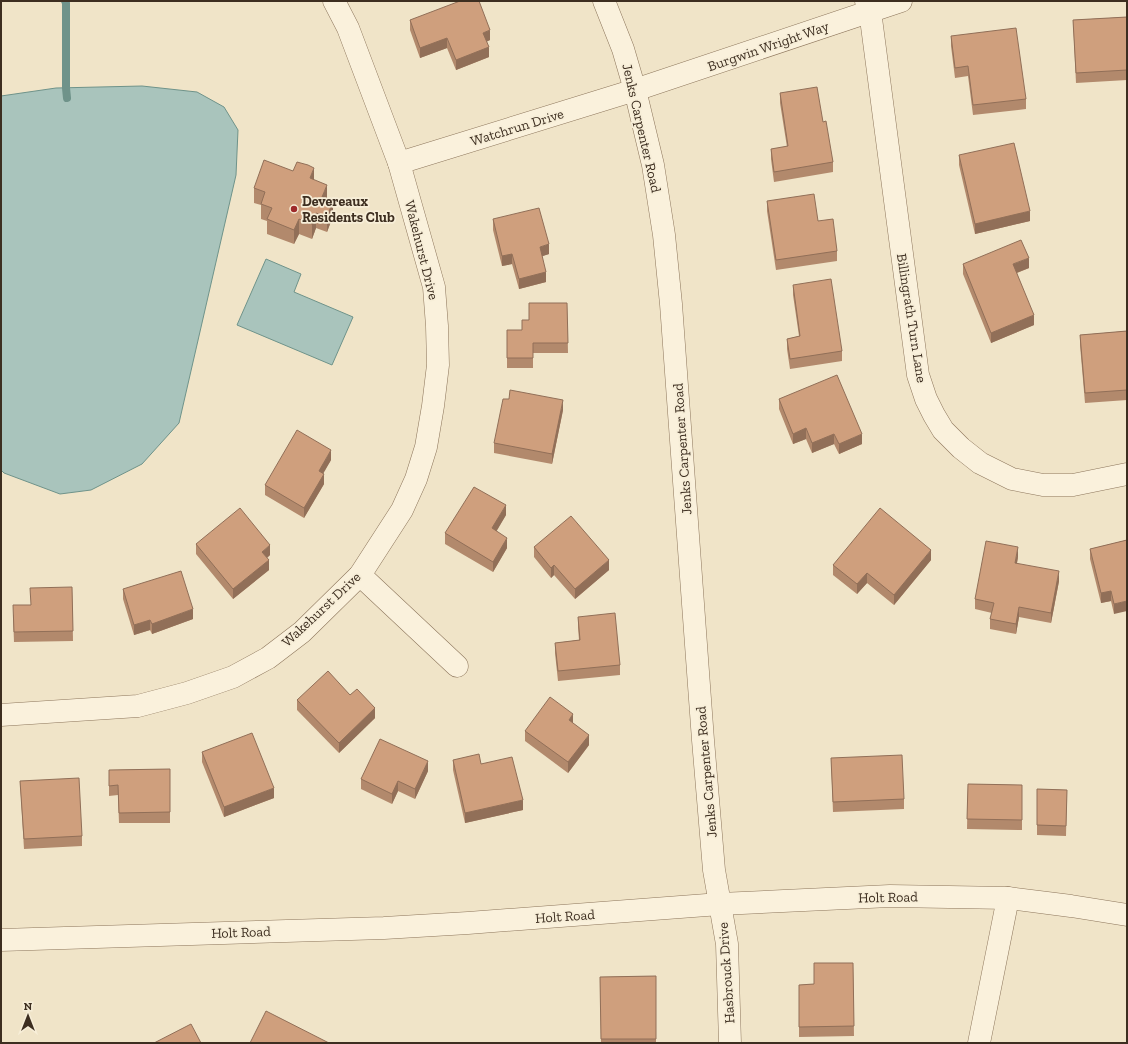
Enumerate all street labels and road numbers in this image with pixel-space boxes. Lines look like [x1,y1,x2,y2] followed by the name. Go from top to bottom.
[705,17,832,75] street label: Burgwin Wright Way
[618,62,665,195] street label: Jenks Carpenter Road
[468,105,566,150] street label: Watchrun Drive
[401,199,442,302] street label: Wakehurst Drive
[893,252,930,384] street label: Billingrath Turn Lane
[669,382,696,515] street label: Jenks Carpenter Road
[278,568,365,650] street label: Wakehurst Drive
[692,705,721,838] street label: Jenks Carpenter Road
[858,888,918,907] street label: Holt Road
[535,906,596,927] street label: Holt Road
[714,921,739,1024] street label: Hasbrouck Drive
[211,923,271,942] street label: Holt Road

